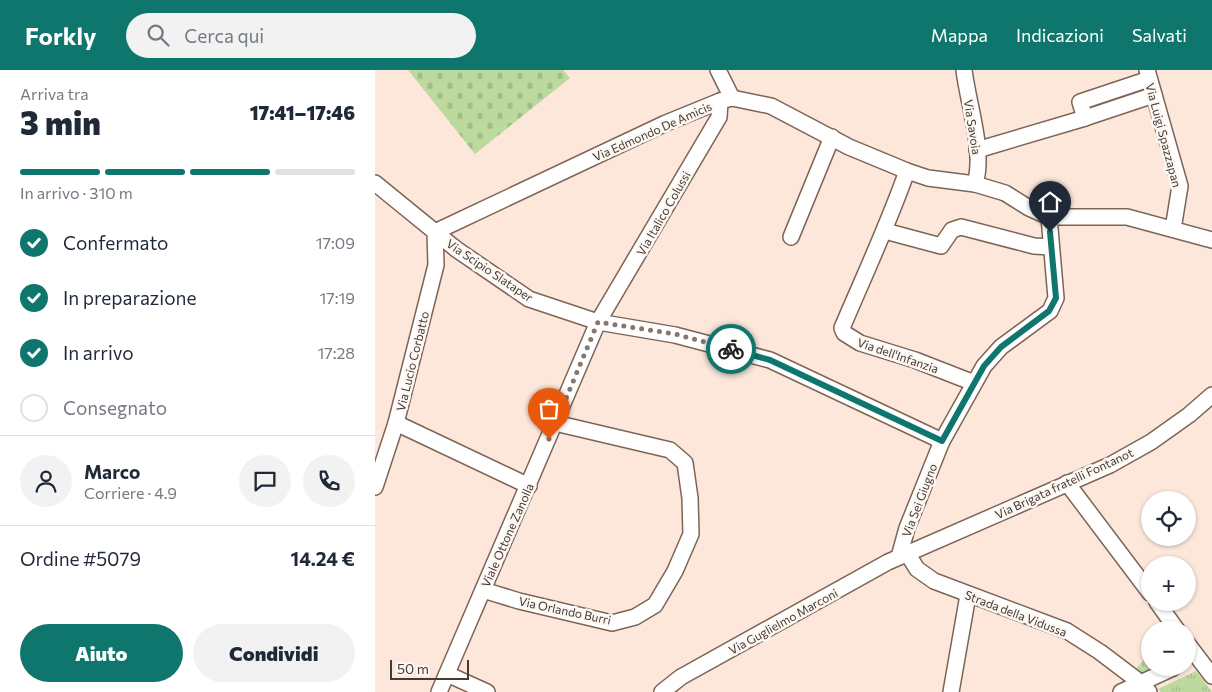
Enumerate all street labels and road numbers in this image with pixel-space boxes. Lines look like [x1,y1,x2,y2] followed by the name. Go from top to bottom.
[1143,81,1185,189] street label: Via Luigi Spazzapan
[590,98,714,164] street label: Via Edmondo De Amicis
[962,98,984,156] street label: Via Savoia
[633,168,693,258] street label: Via Italico Colussi
[444,236,536,304] street label: Via Scipio Slataper
[393,310,431,412] street label: Via Lucio Corbatto
[856,335,940,375] street label: Via dell'Infanzia
[993,445,1135,521] street label: Via Brigata fratelli Fontanot
[899,461,939,539] street label: Via Sei Giugno
[478,481,536,589] street label: Viale Ottone Zanolla
[726,585,840,657] street label: Via Guglielmo Marconi
[963,587,1069,639] street label: Strada della Vidussa
[517,593,613,627] street label: Via Orlando Burri

